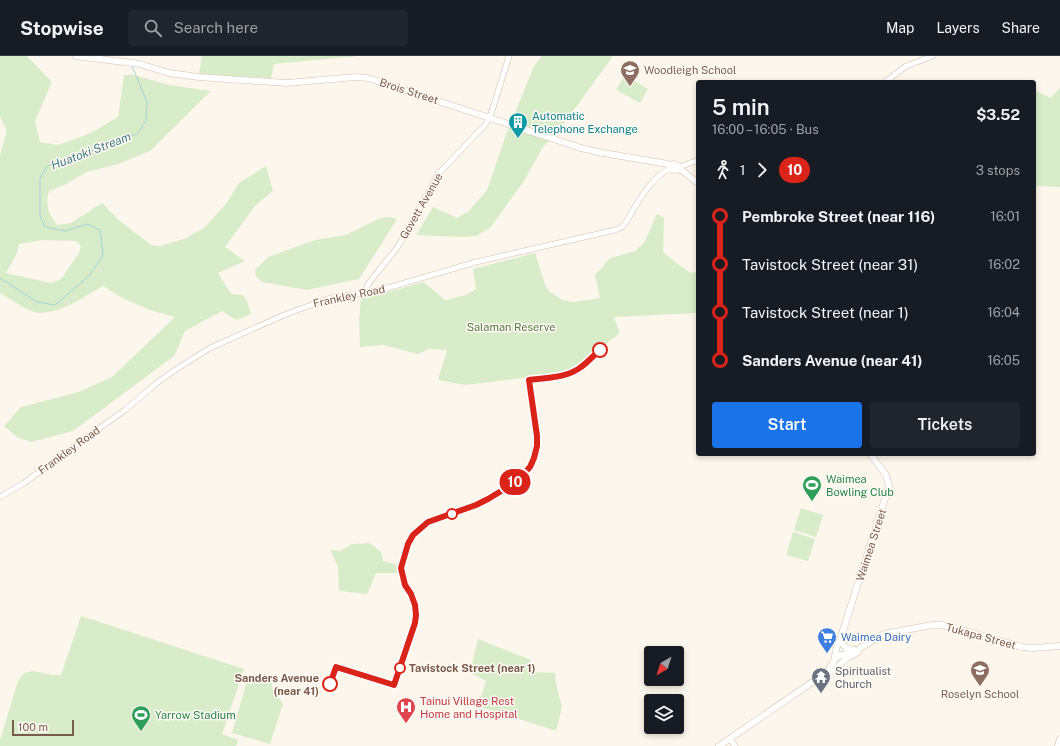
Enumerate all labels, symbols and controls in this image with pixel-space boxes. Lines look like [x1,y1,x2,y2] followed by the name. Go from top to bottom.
[128,10,408,46] search box
[20,17,104,39] text: Stopwise
[142,17,164,39] icon: search
[174,19,258,36] text: Search here
[886,20,914,36] text: Map
[936,20,980,36] text: Layers
[1002,20,1040,36] text: Share
[619,59,641,87] school or university icon: Woodleigh School
[644,64,736,76] place label: Woodleigh School
[378,76,440,106] street label: Brois Street
[712,94,770,120] text: 5 min
[976,106,1020,123] text: $3.52
[532,110,638,135] place label: Automatic Telephone Exchange
[507,111,529,139] building icon: Automatic Telephone Exchange
[712,122,819,137] text: 16:00 – 16:05 · Bus
[49,129,133,173] water label: Huatoki Stream
[712,159,734,181] icon: walk
[751,159,773,181] icon: forward
[787,162,802,178] text: 10
[740,163,745,178] text: 1
[976,163,1020,178] text: 3 stops
[397,171,445,241] street label: Govett Avenue
[742,208,935,225] text: Pembroke Street (near 116)
[990,209,1020,224] text: 16:01
[742,256,918,273] text: Tavistock Street (near 31)
[988,257,1020,272] text: 16:02
[312,283,386,309] street label: Frankley Road
[742,304,909,321] text: Tavistock Street (near 1)
[988,305,1020,320] text: 16:04
[467,321,555,333] park label: Salaman Reserve
[592,342,608,358] unlabelled marker
[742,352,923,369] text: Sanders Avenue (near 41)
[987,353,1020,368] text: 16:05
[712,402,862,448] button: Start
[870,402,1020,448] button: Tickets
[36,424,102,476] street label: Frankley Road
[497,469,533,495] line badge: 10
[826,473,894,498] place label: Waimea Bowling Club
[507,474,523,490] text: 10
[801,474,823,502] sports icon: Waimea Bowling Club
[854,507,888,583] street label: Waimea Street
[446,508,458,520] unlabelled marker
[945,621,1017,651] street label: Tukapa Street
[816,626,838,654] supermarket icon: Waimea Dairy
[841,631,911,643] place label: Waimea Dairy
[644,646,684,686] north arrow
[644,646,684,734] map controls
[969,659,991,687] school or university icon: Roselyn School
[394,662,406,674] marker: Tavistock Street (near 1)
[409,662,535,674] place label: Tavistock Street (near 1)
[835,665,891,690] place label: Spiritualist Church
[810,666,832,694] temple icon: Spiritualist Church
[234,672,319,697] place label: Sanders Avenue (near 41)
[322,676,338,692] marker: Sanders Avenue (near 41)
[941,688,1019,700] place label: Roselyn School
[644,694,684,734] button: layers
[420,695,518,720] place label: Tainui Village Rest Home and Hospital
[395,696,417,724] hospital icon: Tainui Village Rest Home and Hospital
[130,704,152,732] sports icon: Yarrow Stadium
[155,709,236,721] place label: Yarrow Stadium
[12,718,74,737] scale bar
[18,721,48,733] text: 100 m

